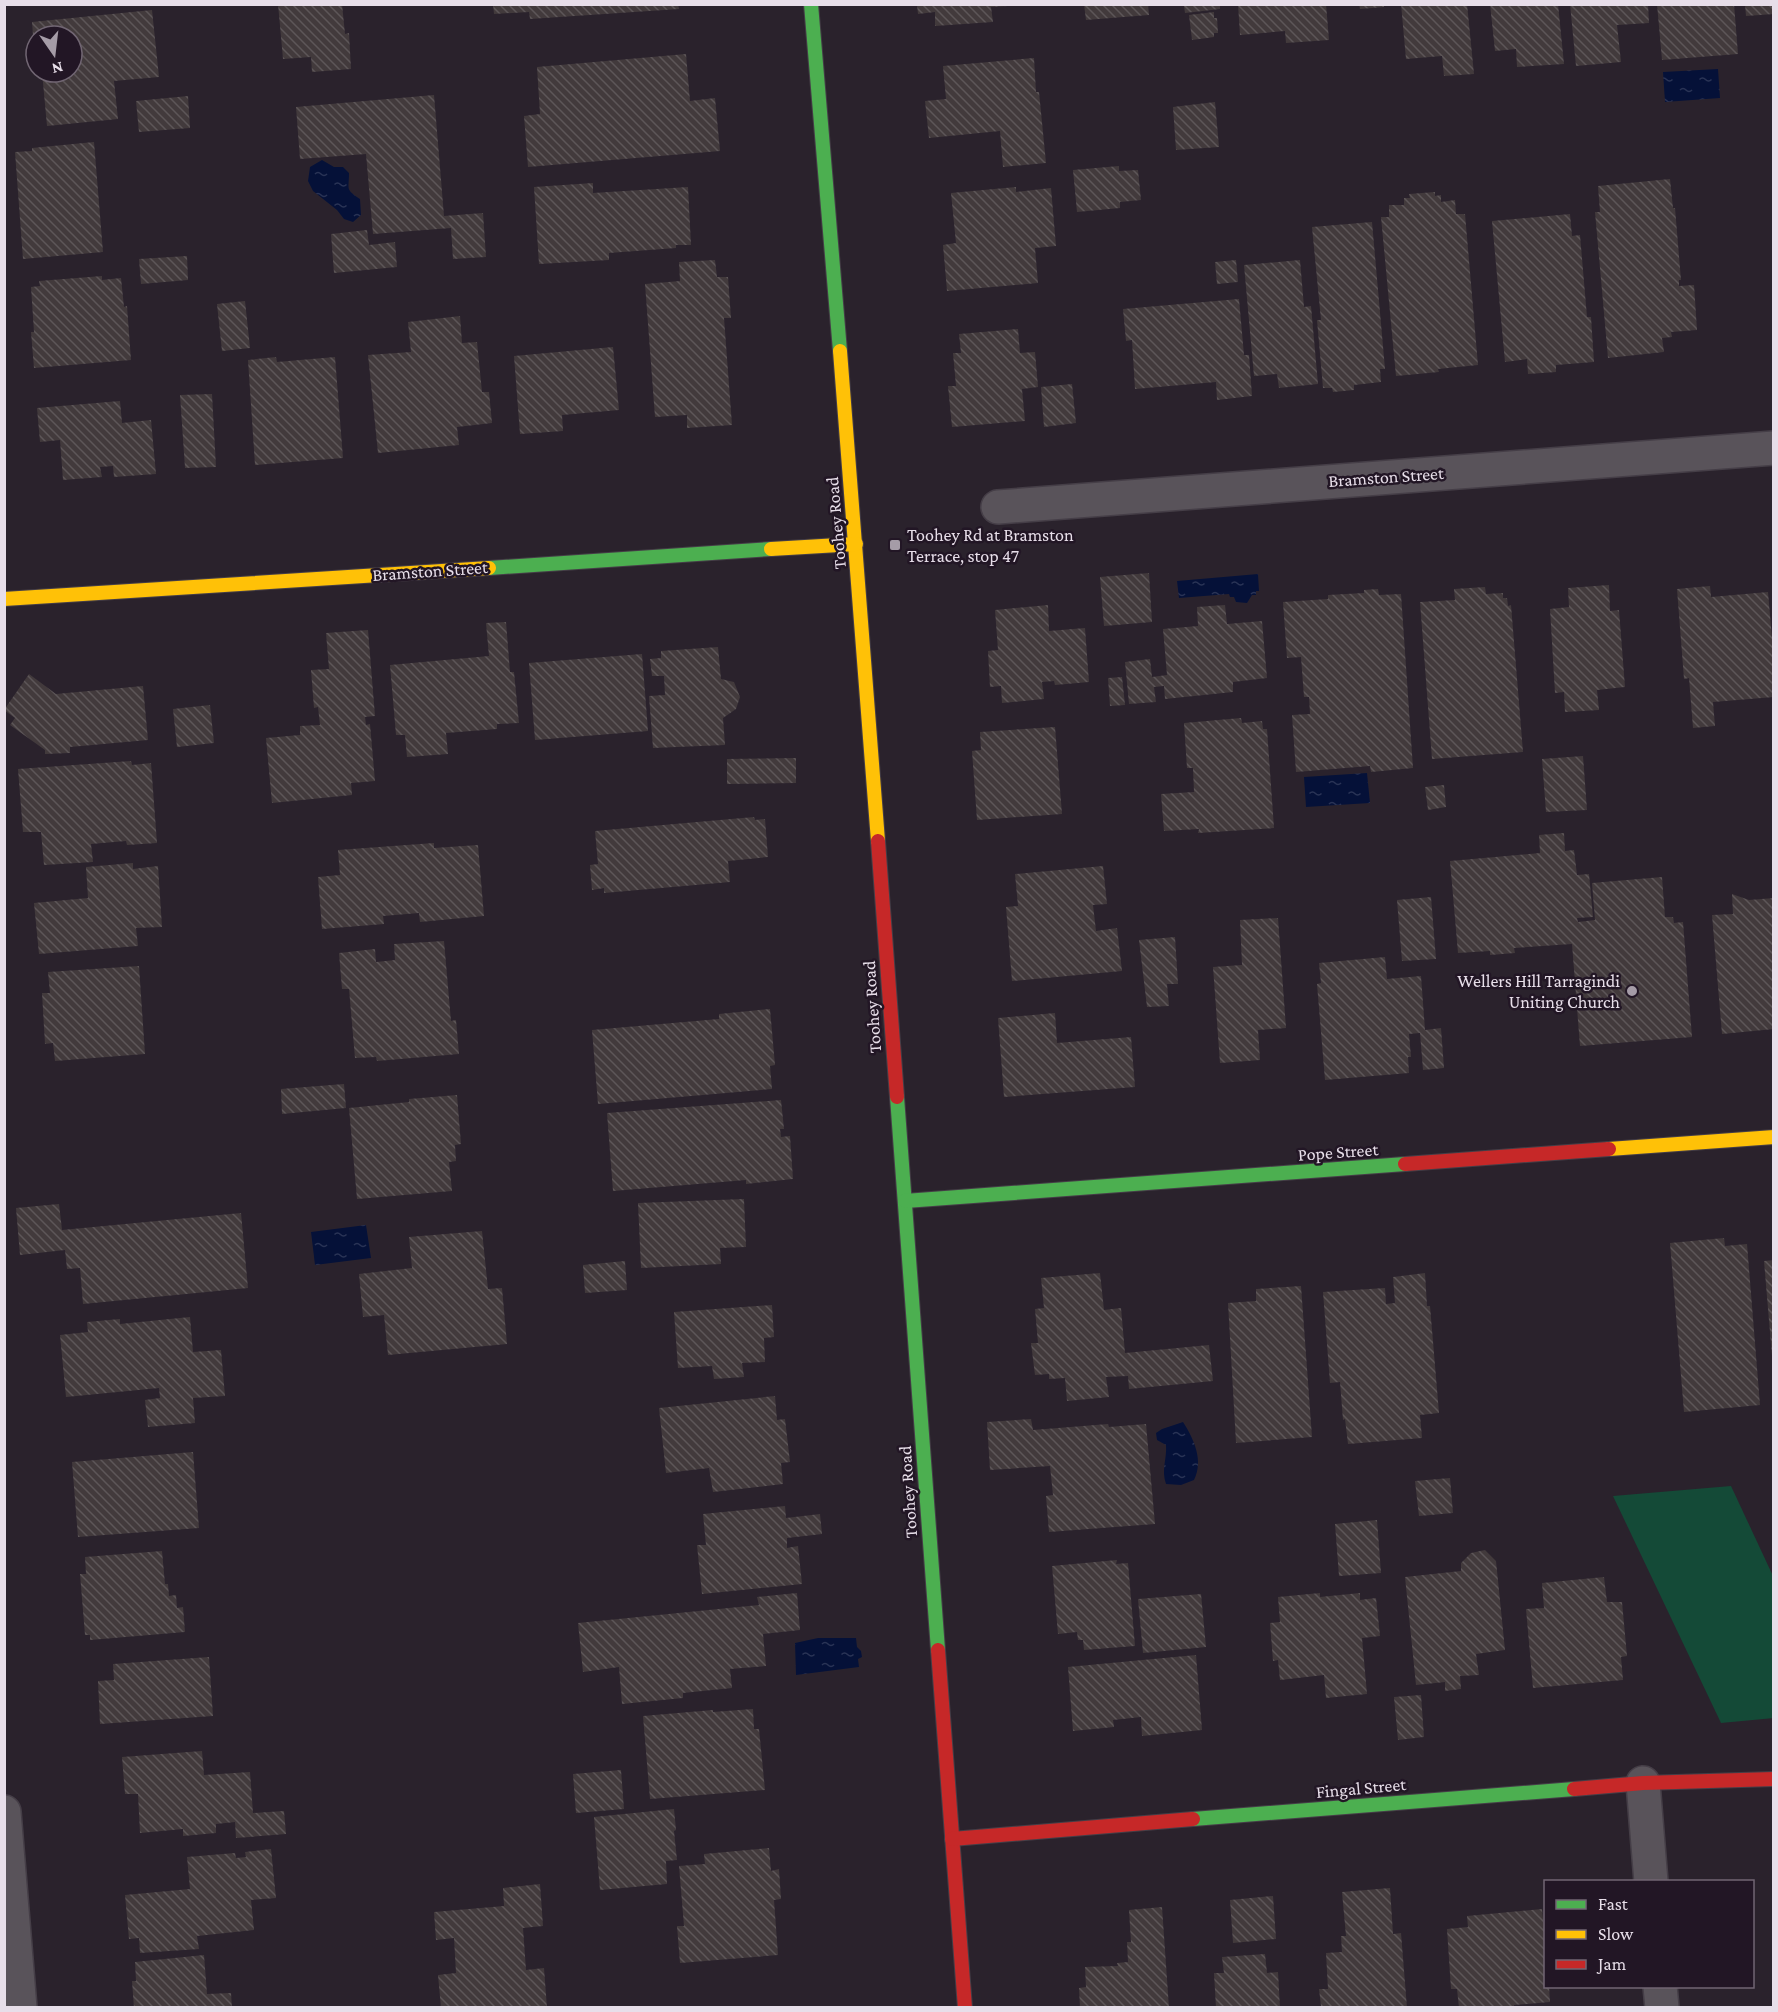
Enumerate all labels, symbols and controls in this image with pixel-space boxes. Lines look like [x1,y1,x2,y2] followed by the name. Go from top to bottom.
[24,24,84,84] north arrow
[50,59,65,78] text: N
[1328,463,1445,491] street label: Bramston Street
[822,475,850,570] street label: Toohey Road
[907,525,1074,566] place label: Toohey Rd at Bramston Terrace, stop 47
[888,538,902,552] marker: Toohey Rd at Bramston Terrace, stop 47
[372,557,489,585] street label: Bramston Street
[859,960,885,1054] street label: Toohey Road
[1457,971,1620,1012] place label: Wellers Hill Tarragindi Uniting Church
[1625,984,1639,998] marker: Wellers Hill Tarragindi Uniting Church
[1297,1139,1380,1165] street label: Pope Street
[895,1445,921,1539] street label: Toohey Road
[1315,1774,1408,1802] street label: Fingal Street
[1544,1880,1754,1988] legend
[1598,1894,1629,1914] text: Fast
[1598,1924,1634,1944] text: Slow
[1596,1954,1627,1974] text: Jam

